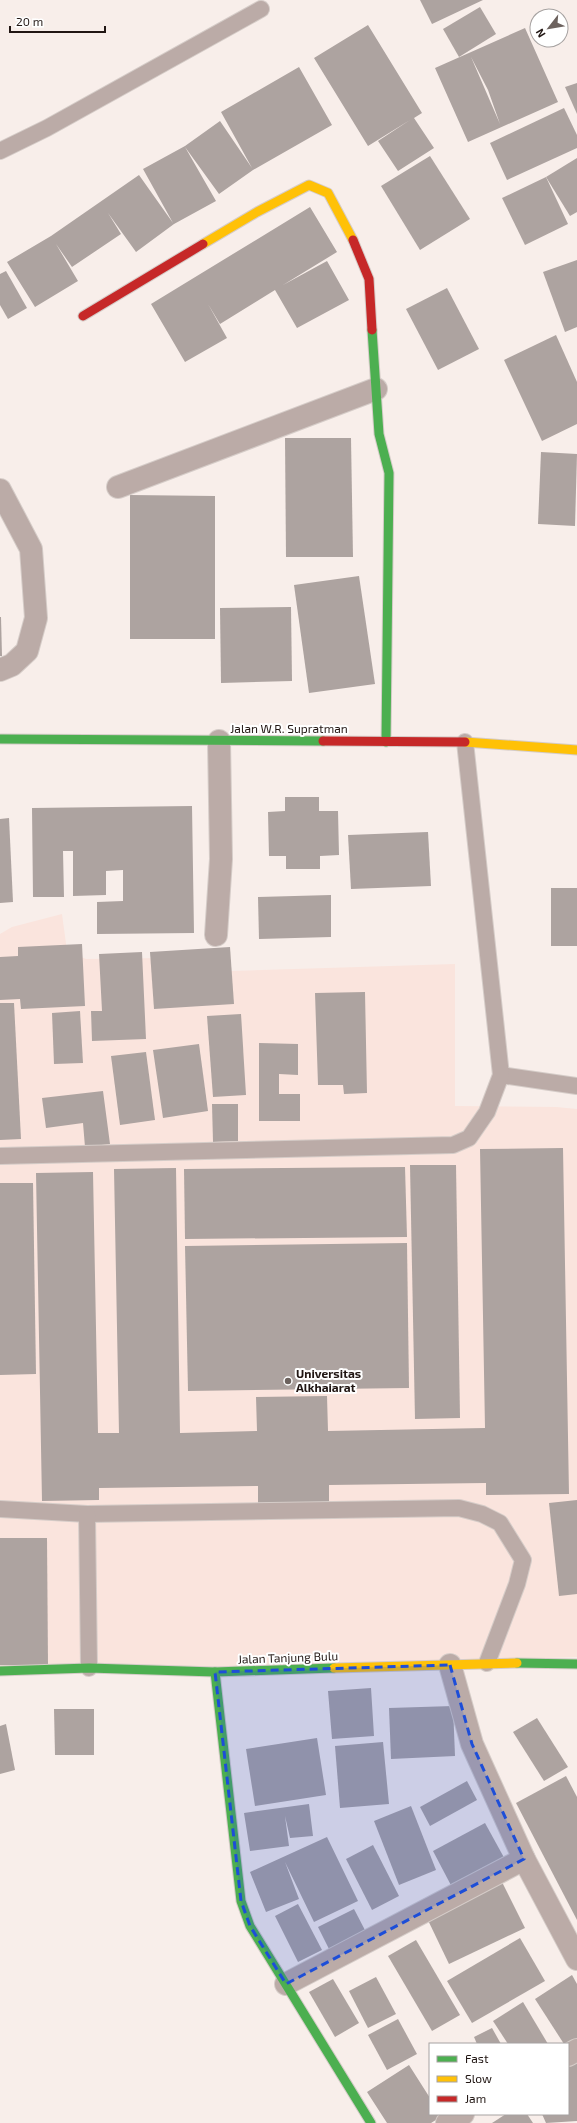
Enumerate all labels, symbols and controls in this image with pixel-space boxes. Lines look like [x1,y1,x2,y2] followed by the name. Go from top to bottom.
[10,8,105,34] scale bar
[529,8,569,48] north arrow
[16,14,43,28] text: 20 m
[532,27,548,40] text: N
[230,721,348,735] street label: Jalan W.R. Supratman
[296,1366,361,1394] place label: Universitas Alkhaiarat
[283,1376,293,1386] marker: Universitas Alkhaiarat
[238,1648,338,1667] street label: Jalan Tanjung Bulu
[429,2043,569,2115] legend
[465,2051,489,2065] text: Fast
[465,2071,492,2085] text: Slow
[465,2091,486,2105] text: Jam

